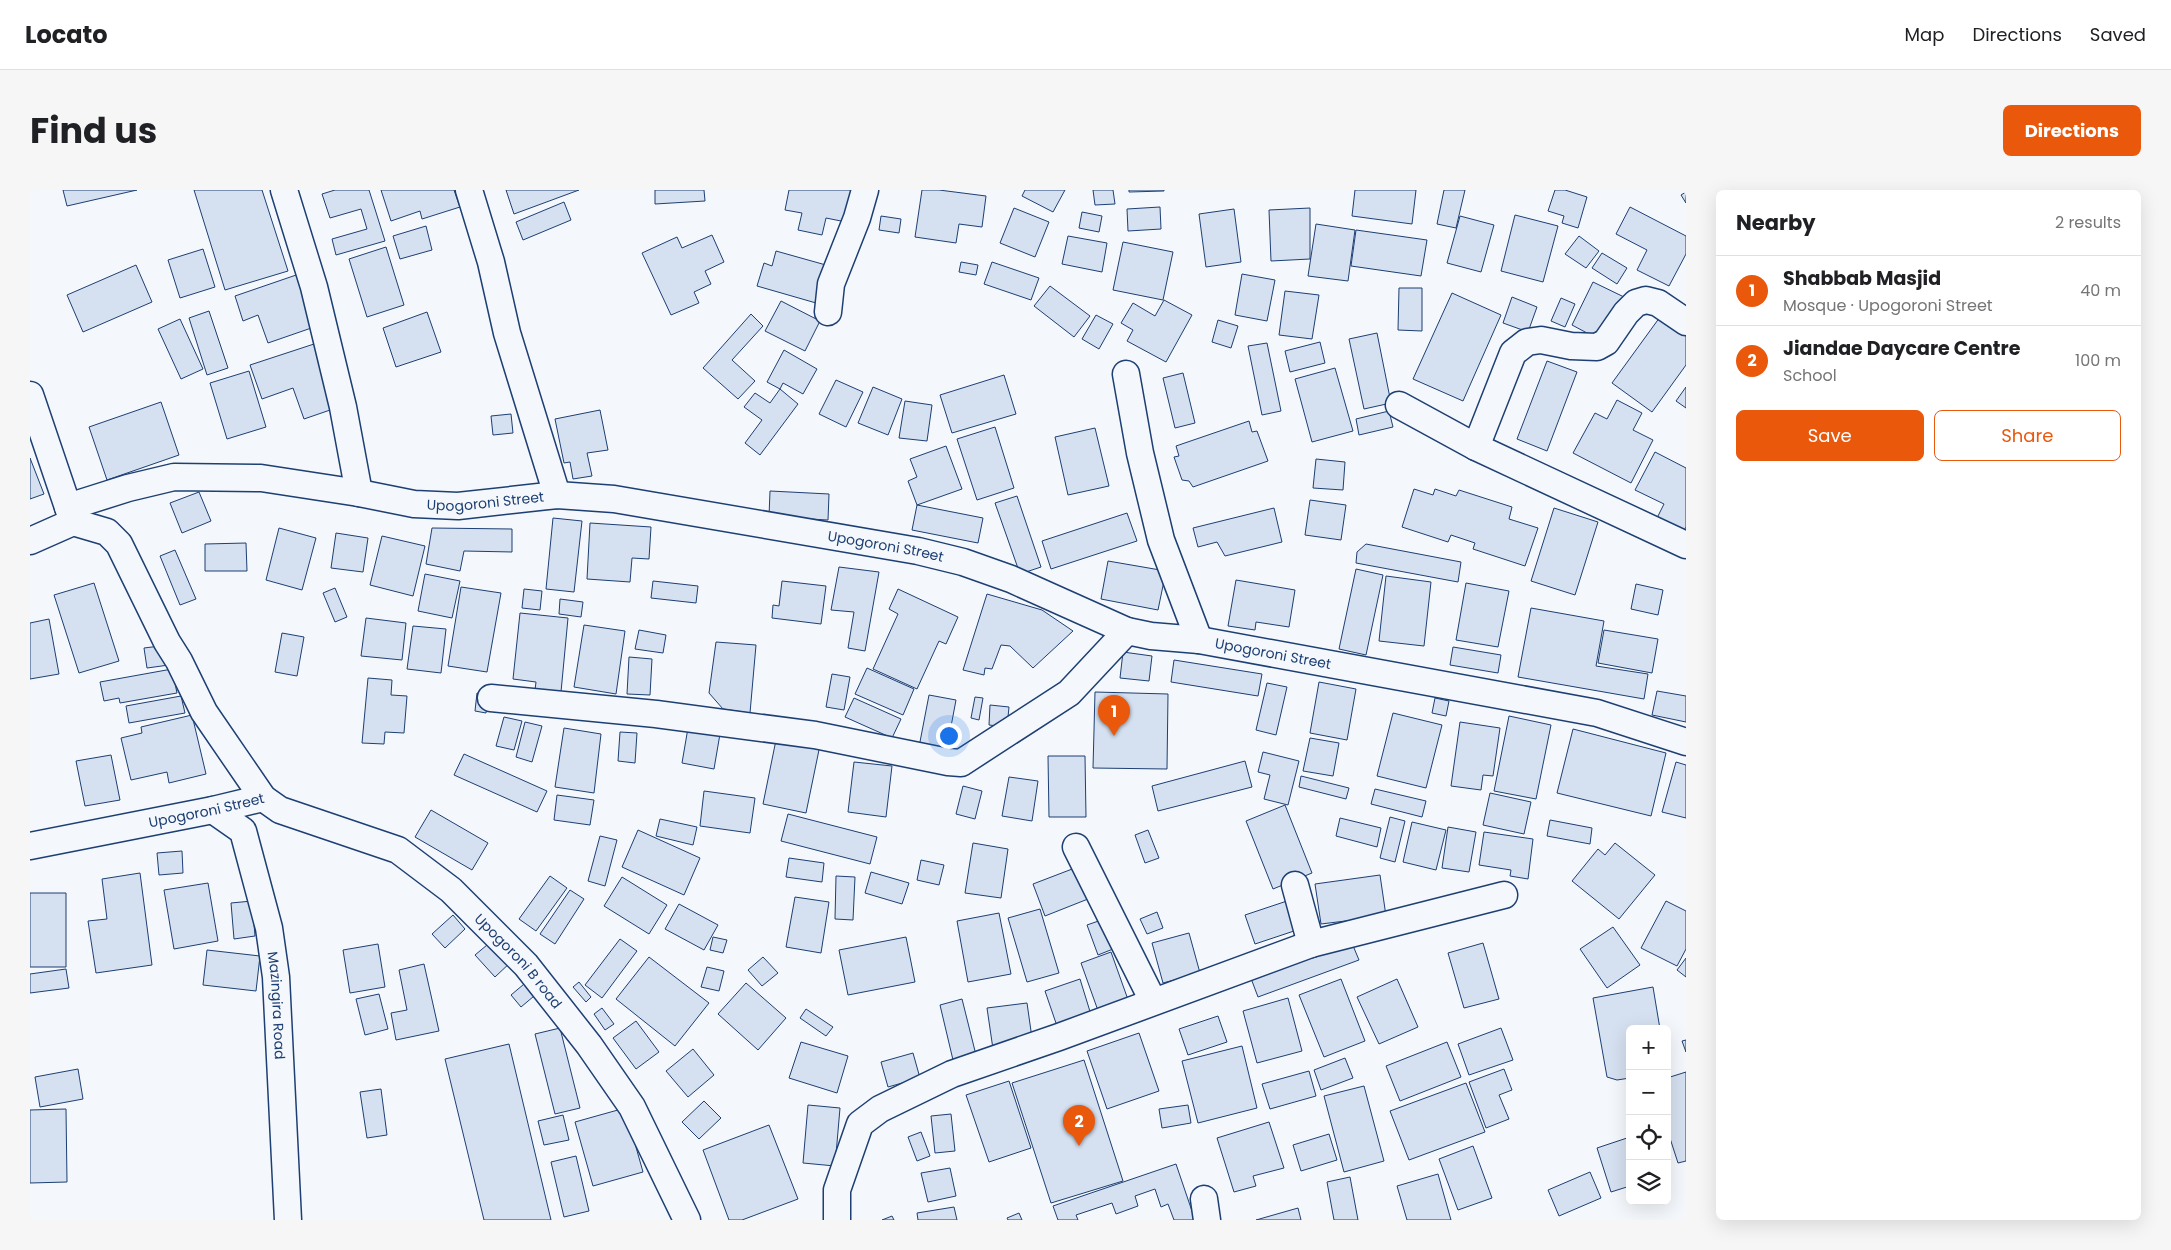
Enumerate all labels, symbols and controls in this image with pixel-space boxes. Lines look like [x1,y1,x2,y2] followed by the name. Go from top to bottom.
[25,18,108,51] text: Locato
[1905,22,1944,47] text: Map
[1972,22,2062,47] text: Directions
[2090,22,2146,47] text: Saved
[2003,105,2141,156] button: Directions
[30,106,157,155] text: Find us
[1736,208,1816,237] text: Nearby
[2055,211,2121,234] text: 2 results
[1783,265,1941,292] text: Shabbab Masjid
[1749,279,1755,302] text: 1
[2080,279,2121,302] text: 40 m
[1783,294,1993,317] text: Mosque · Upogoroni Street
[1783,335,2020,362] text: Jiandae Daycare Centre
[1747,349,1757,372] text: 2
[2075,349,2121,372] text: 100 m
[1783,364,1837,387] text: School
[1736,410,1924,461] button: Save
[1934,410,2121,461] button: Share
[426,487,545,516] street label: Upogoroni Street
[826,526,946,567] street label: Upogoroni Street
[1213,633,1333,674] street label: Upogoroni Street
[1098,695,1130,736] pin: 1
[936,723,962,749] your location
[147,788,266,832] street label: Upogoroni Street
[470,909,567,1013] street label: Upogoroni B road
[262,950,290,1060] street label: Mazingira Road
[1626,1025,1671,1205] map controls
[1626,1025,1671,1070] button: +
[1626,1070,1671,1115] button: −
[1063,1105,1095,1146] pin: 2
[1626,1115,1671,1160] button: locate
[1626,1160,1671,1205] button: layers

